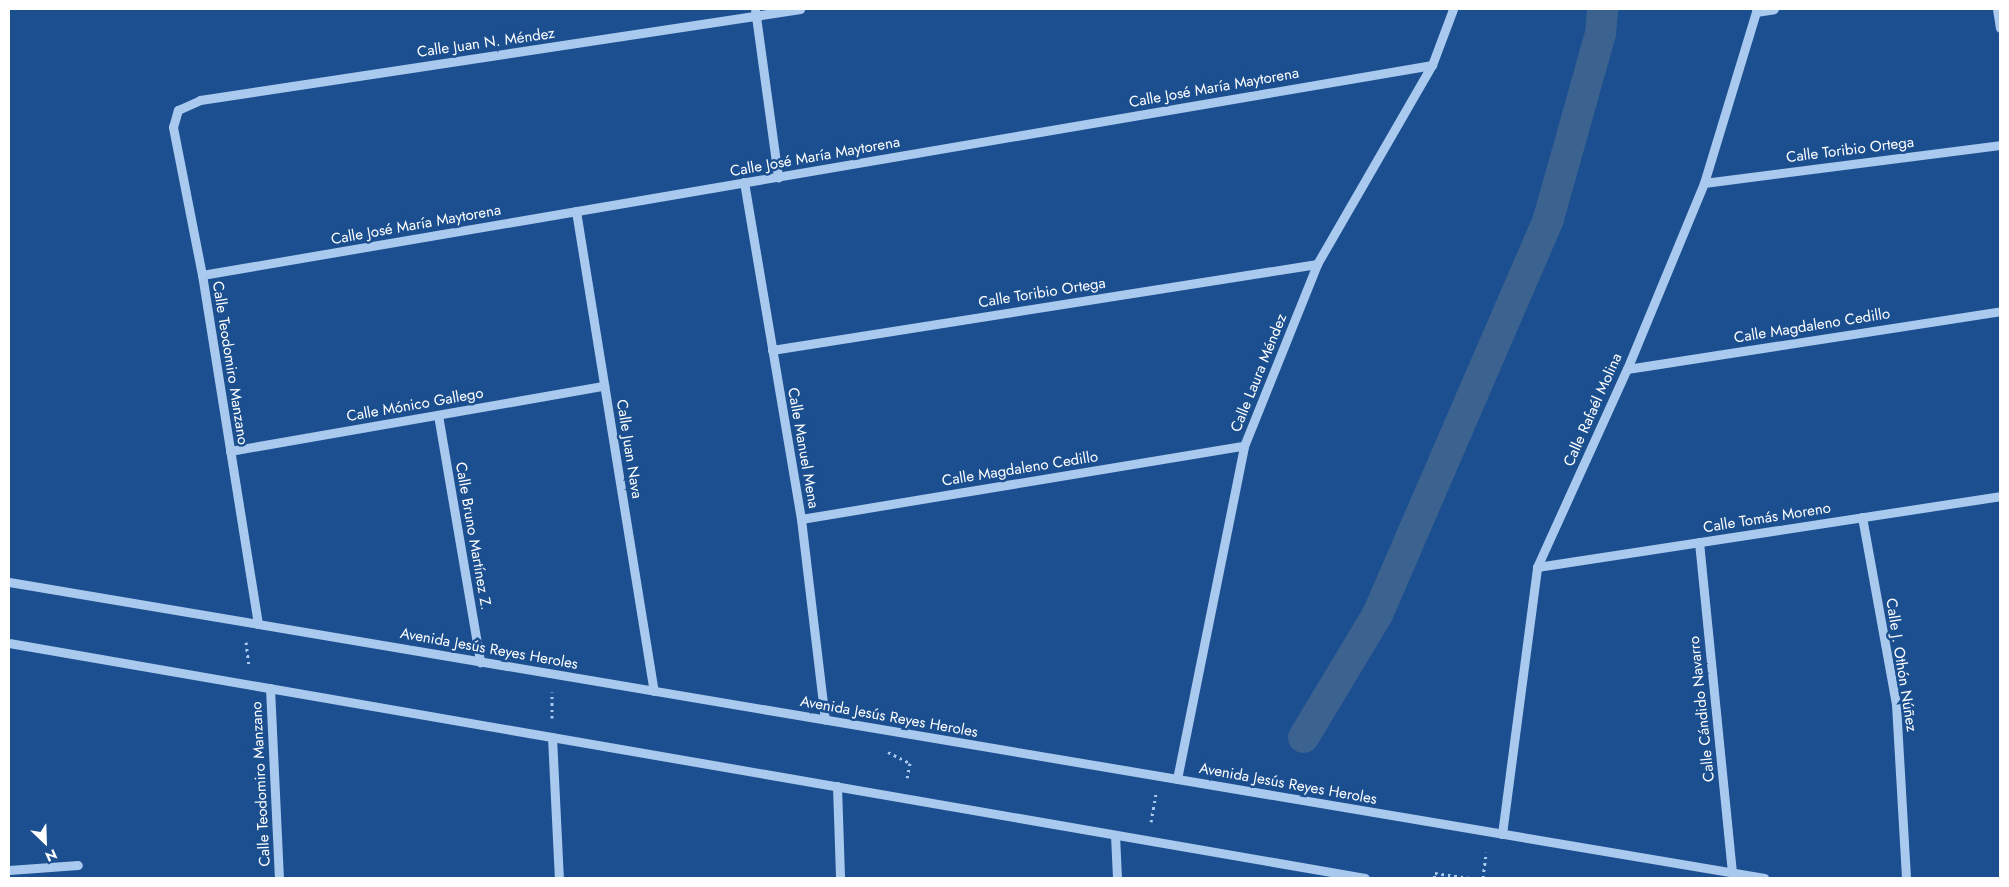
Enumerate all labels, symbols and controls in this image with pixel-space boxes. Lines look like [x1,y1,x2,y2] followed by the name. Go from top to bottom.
[416,24,556,62] street label: Calle Juan N. Méndez
[1128,64,1300,112] street label: Calle José María Maytorena
[729,133,901,181] street label: Calle José María Maytorena
[1785,133,1915,167] street label: Calle Toribio Ortega
[330,201,502,249] street label: Calle José María Maytorena
[977,274,1107,312] street label: Calle Toribio Ortega
[208,280,252,446] street label: Calle Teodomiro Manzano
[1733,305,1891,347] street label: Calle Magdaleno Cedillo
[1227,311,1291,435] street label: Calle Laura Méndez
[1560,351,1626,469] street label: Calle Rafaél Molina
[345,384,485,426] street label: Calle Mónico Gallego
[784,386,822,510] street label: Calle Manuel Mena
[612,398,646,500] street label: Calle Juan Nava
[941,448,1099,490] street label: Calle Magdaleno Cedillo
[451,461,495,611] street label: Calle Bruno Martínez Z.
[1702,499,1832,537] street label: Calle Tomás Moreno
[1882,597,1920,733] street label: Calle J. Othón Núñez
[399,624,579,674] street label: Avenida Jesús Reyes Heroles
[1685,635,1719,783] street label: Calle Cándido Navarro
[799,692,979,742] street label: Avenida Jesús Reyes Heroles
[248,701,274,867] street label: Calle Teodomiro Manzano
[1198,759,1378,809] street label: Avenida Jesús Reyes Heroles
[20,817,70,867] north arrow
[42,844,60,867] text: N

